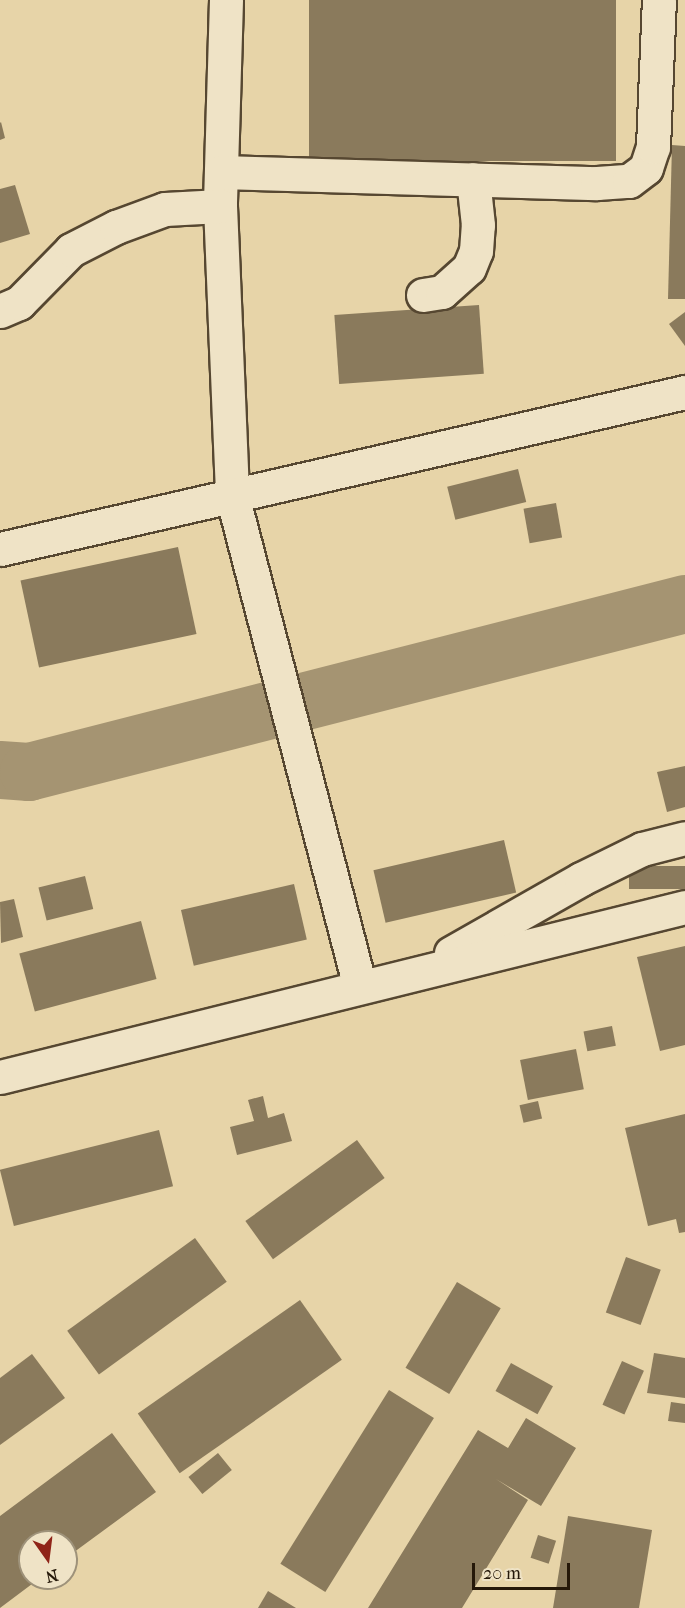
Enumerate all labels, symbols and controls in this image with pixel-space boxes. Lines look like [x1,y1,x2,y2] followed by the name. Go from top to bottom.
[18,1530,78,1590] north arrow
[475,1551,572,1589] scale bar
[483,1563,521,1584] text: 20 m
[44,1565,60,1587] text: N

